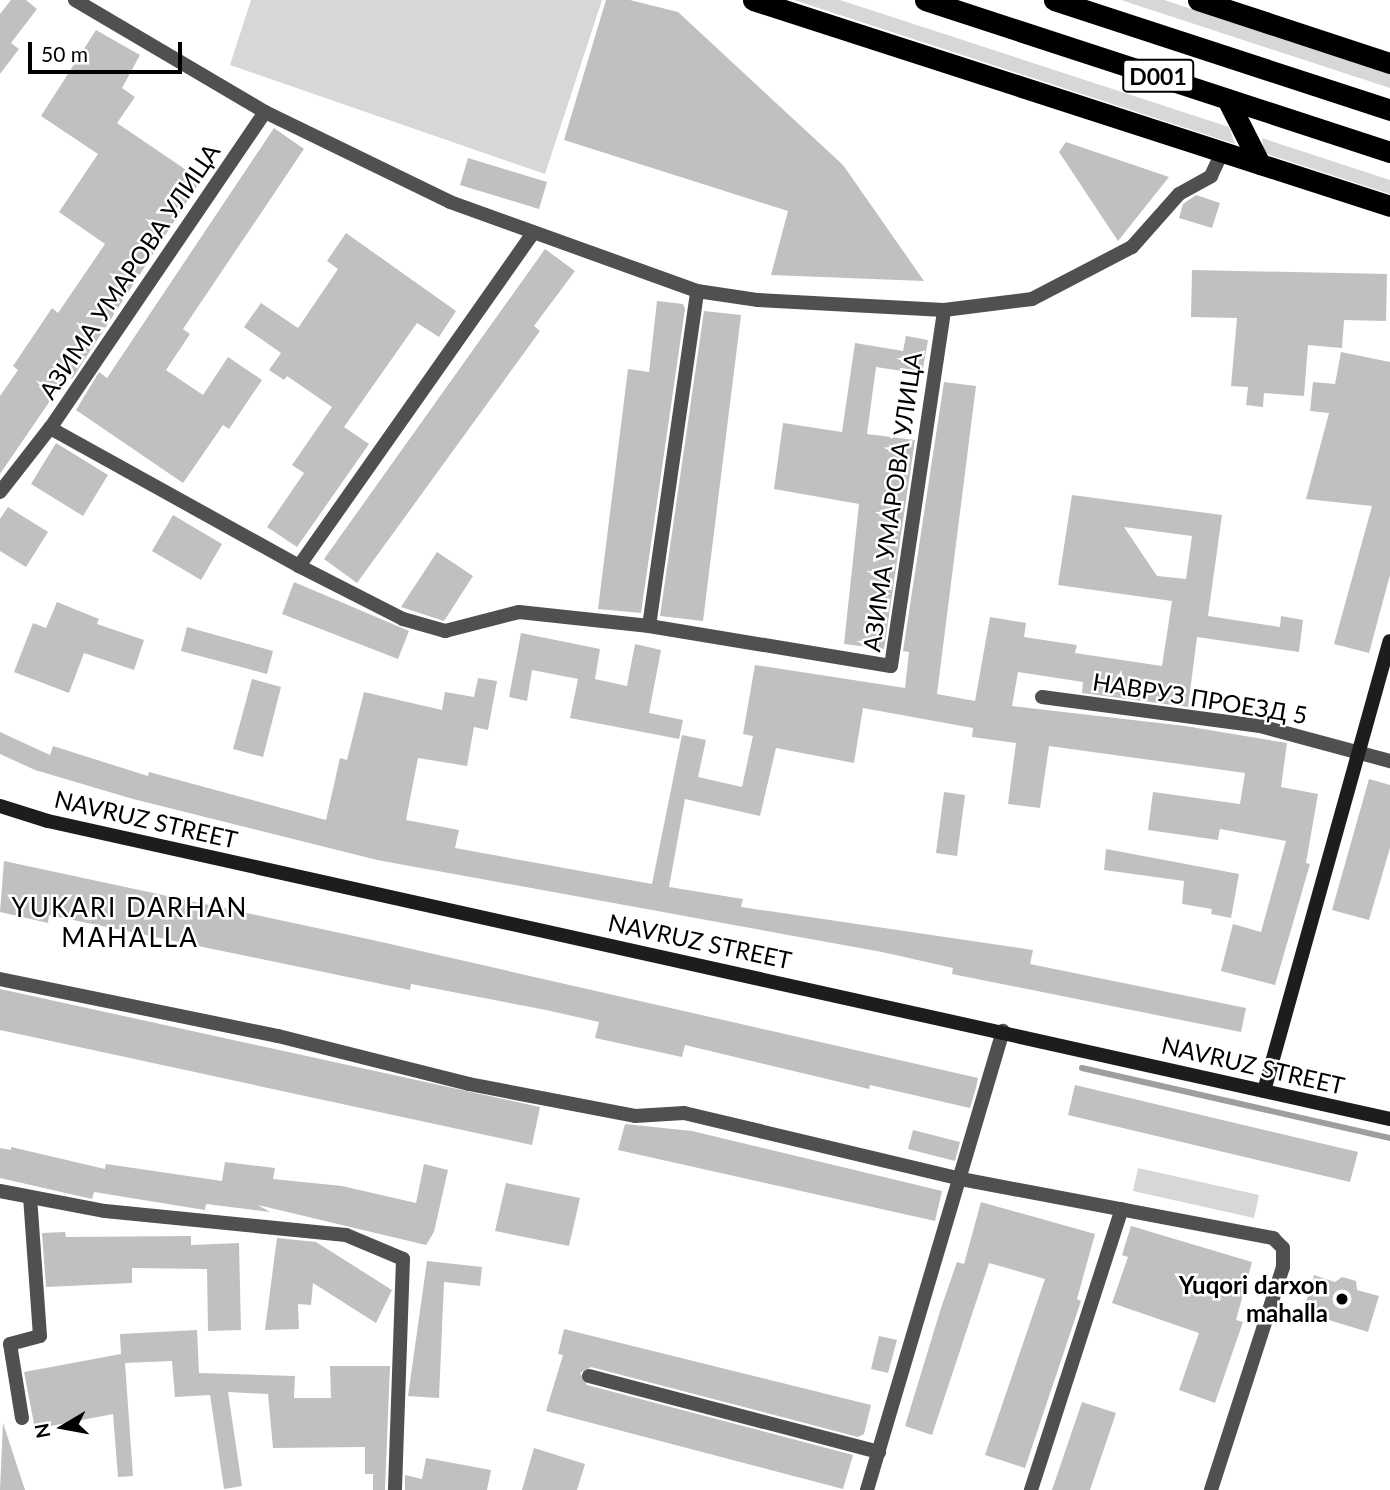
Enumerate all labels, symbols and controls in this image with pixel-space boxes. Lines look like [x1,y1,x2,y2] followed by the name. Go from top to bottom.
[32,28,186,72] scale bar
[41,41,88,66] text: 50 m
[1121,57,1195,96] road number: D001
[33,138,225,404] street label: АЗИМА УМАРОВА УЛИЦА
[857,350,927,654] street label: АЗИМА УМАРОВА УЛИЦА
[1091,667,1309,729] street label: НАВРУЗ ПРОЕЗД 5
[52,784,240,854] street label: NAVRUZ STREET
[13,892,247,954] district label: YUKARI DARHAN MAHALLA
[606,907,794,975] street label: NAVRUZ STREET
[1159,1030,1347,1100] street label: NAVRUZ STREET
[1179,1271,1328,1327] place label: Yuqori darxon mahalla
[1334,1291,1350,1307] marker: Yuqori darxon mahalla
[28,1392,98,1462] north arrow
[29,1422,54,1440] text: N

